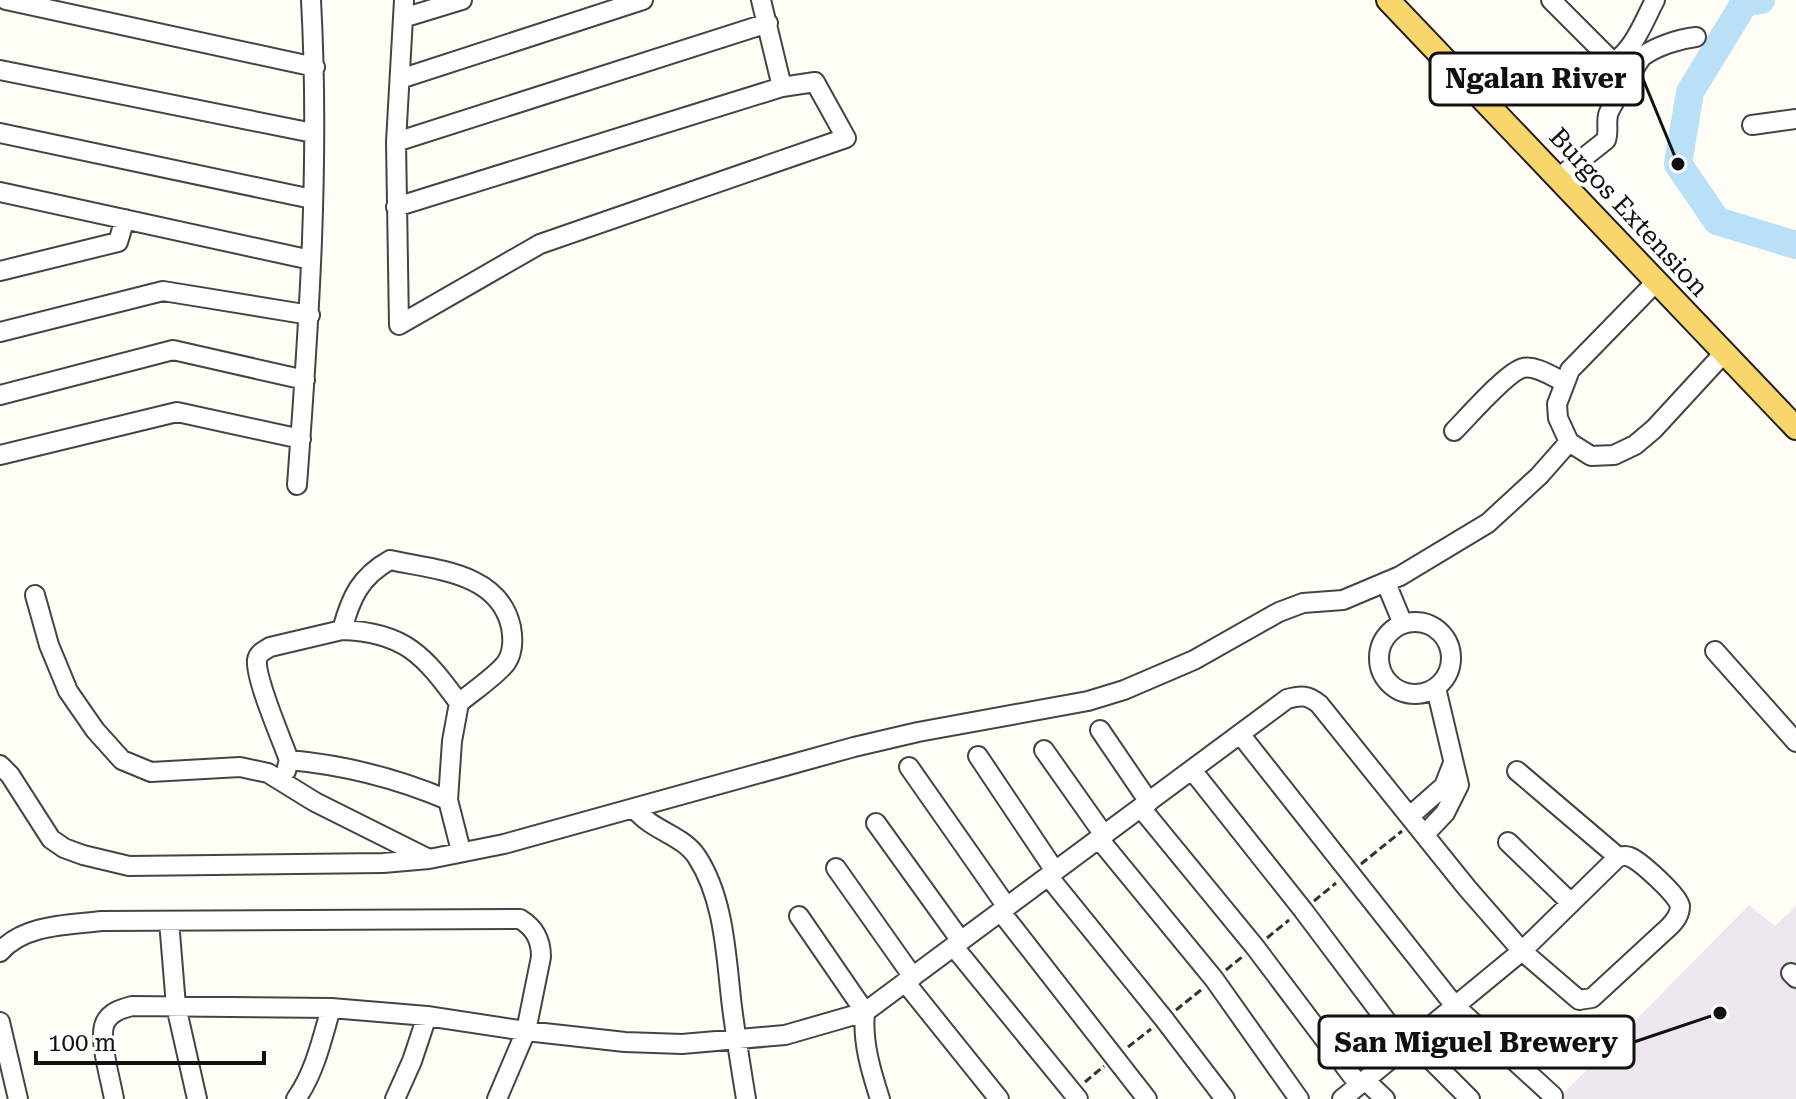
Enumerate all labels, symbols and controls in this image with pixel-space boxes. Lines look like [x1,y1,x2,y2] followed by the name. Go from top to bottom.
[1430,53,1643,105] callout: Ngalan River
[1445,62,1627,95] text: Ngalan River
[1543,122,1715,302] street label: Burgos Extension
[36,1015,264,1065] scale bar
[1319,1016,1634,1068] callout: San Miguel Brewery
[1334,1026,1618,1059] text: San Miguel Brewery
[48,1029,116,1057] text: 100 m

